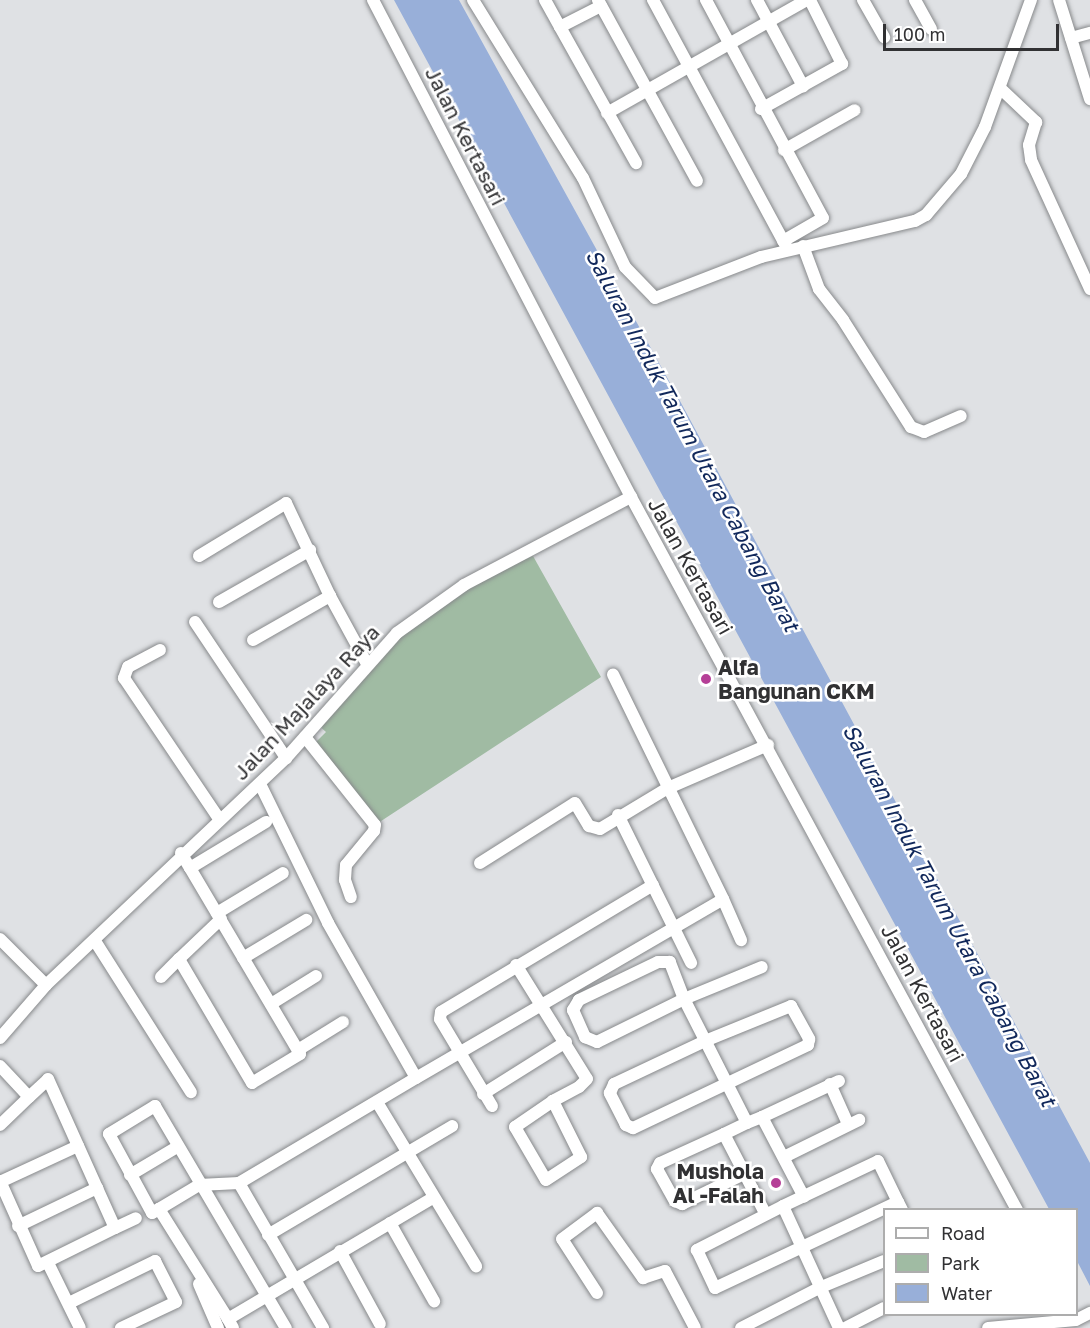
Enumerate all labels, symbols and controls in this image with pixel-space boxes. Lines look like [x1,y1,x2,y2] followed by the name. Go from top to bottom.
[886,12,1062,50] scale bar
[894,23,945,45] text: 100 m
[420,62,512,210] street label: Jalan Kertasari
[581,244,805,636] water label: Saluran Induk Tarum Utara Cabang Barat
[643,493,739,639] street label: Jalan Kertasari
[228,619,384,785] street label: Jalan Majalaya Raya
[718,654,875,704] place label: Alfa Bangunan CKM
[699,672,713,686] marker: Alfa Bangunan CKM
[838,719,1062,1111] water label: Saluran Induk Tarum Utara Cabang Barat
[876,920,970,1066] street label: Jalan Kertasari
[673,1158,764,1208] place label: Mushola Al -Falah
[769,1176,783,1190] marker: Mushola Al -Falah
[883,1208,1078,1316] legend
[941,1222,985,1244] text: Road
[941,1252,980,1274] text: Park
[941,1282,992,1304] text: Water

